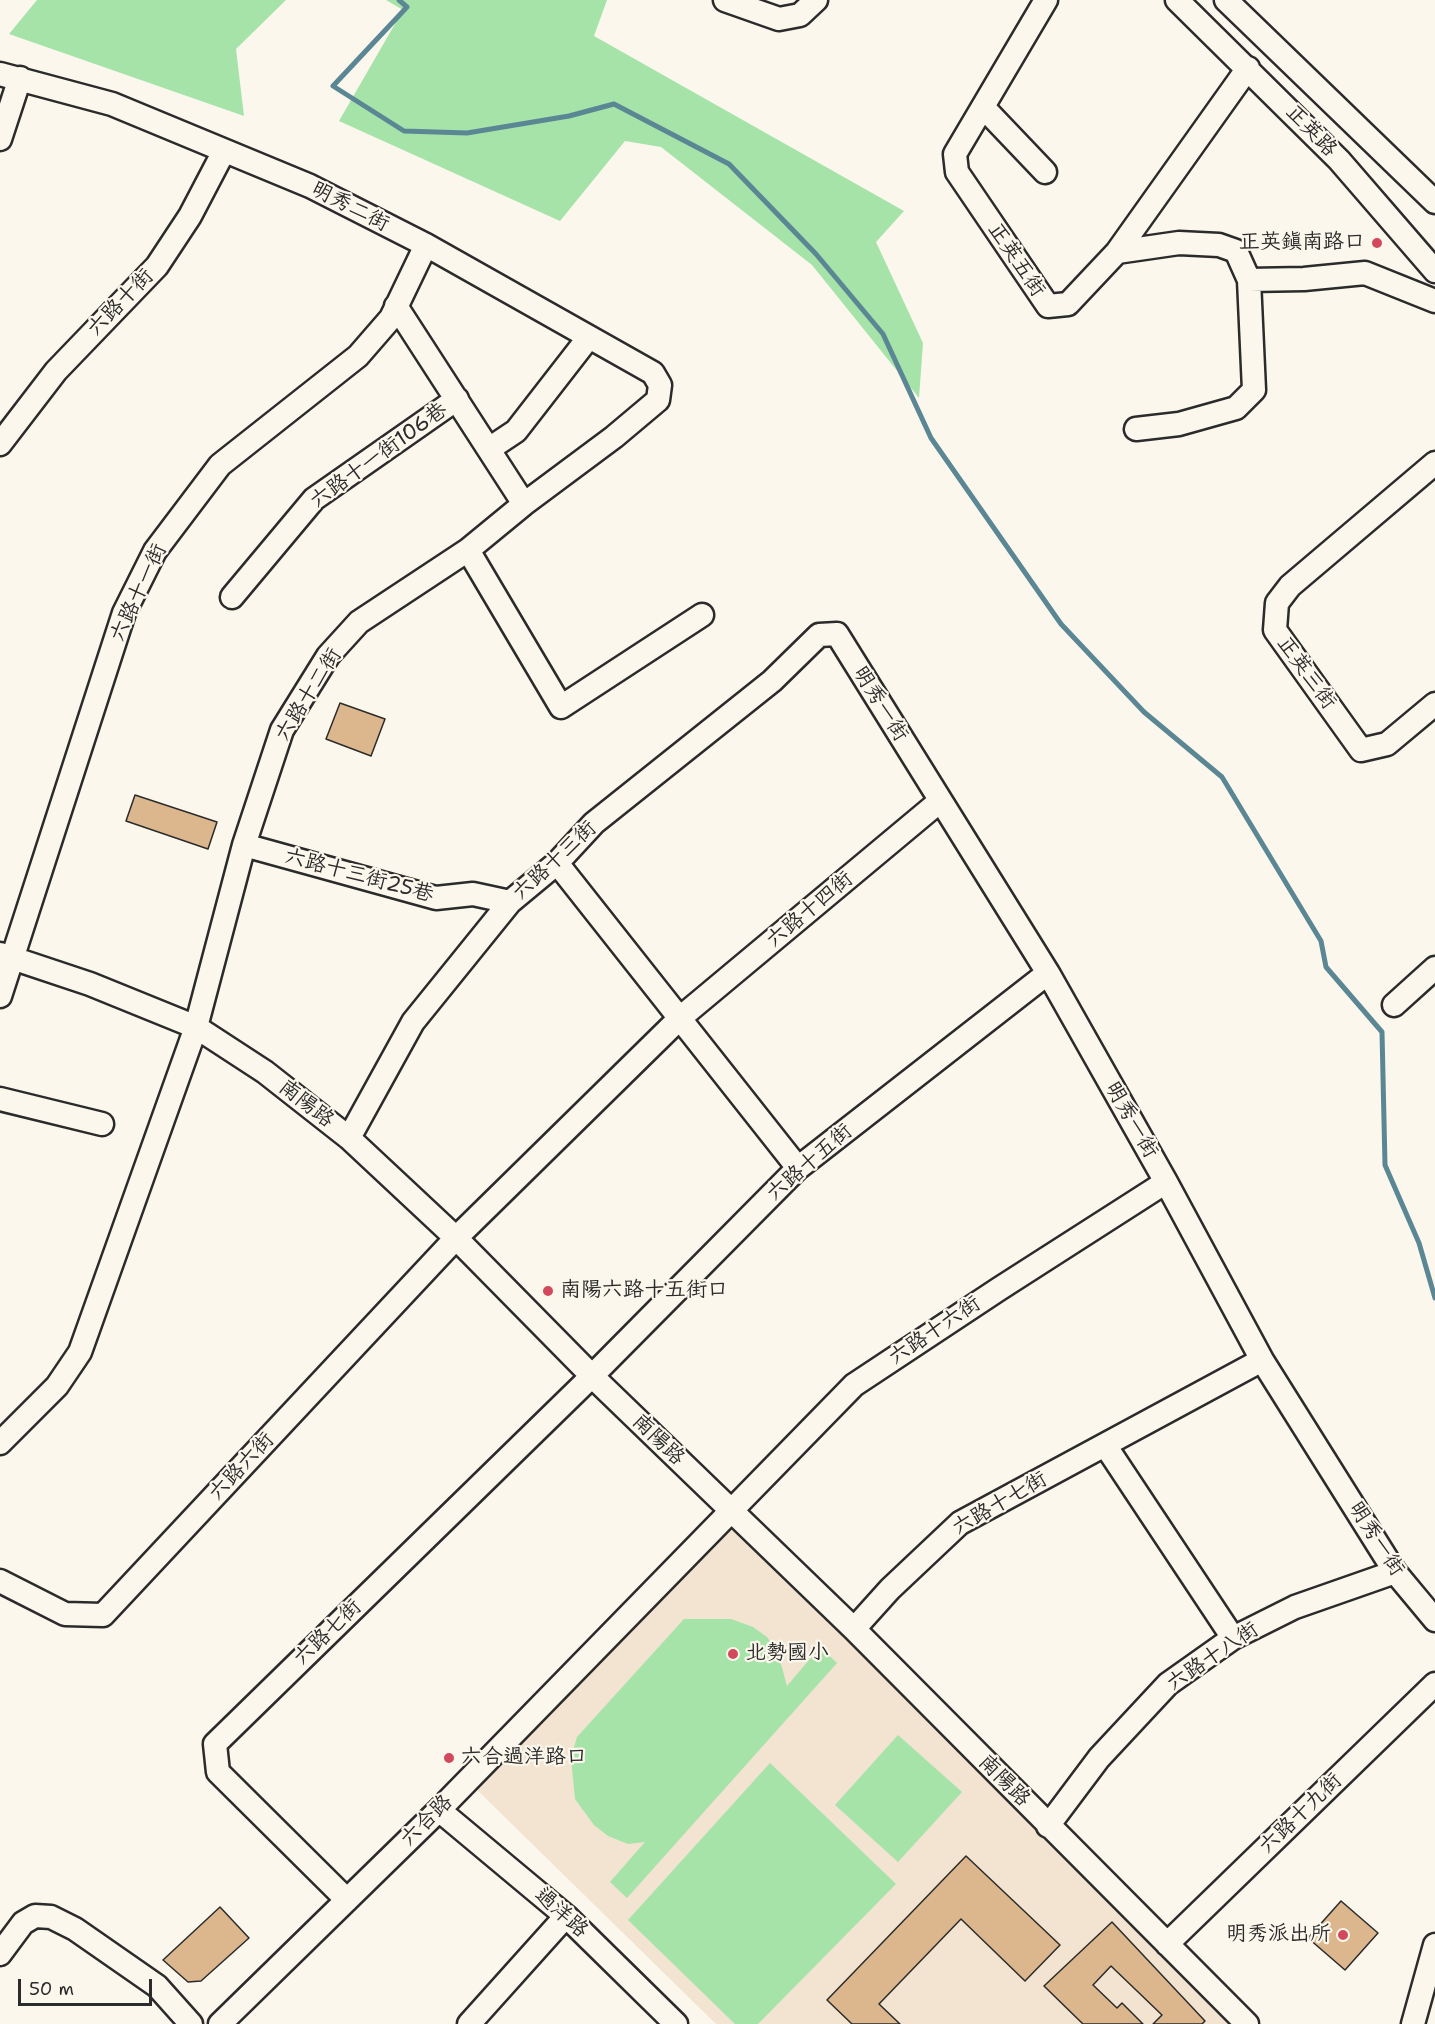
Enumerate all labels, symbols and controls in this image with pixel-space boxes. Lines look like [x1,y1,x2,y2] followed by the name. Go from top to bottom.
[1280,100,1342,162] street label: 正英路
[307,177,393,237] street label: 明秀二街
[982,218,1050,302] street label: 正英五街
[1239,230,1365,256] place label: 正英鎮南路口
[1370,236,1384,250] marker: 正英鎮南路口
[83,264,159,342] street label: 六路十街
[306,398,452,514] street label: 六路十一街106巷
[105,540,173,646] street label: 六路十一街
[1271,632,1341,714] street label: 正英三街
[270,644,348,746] street label: 六路十二街
[847,662,913,746] street label: 明秀一街
[508,816,602,906] street label: 六路十三街
[282,844,436,908] street label: 六路十三街25巷
[762,867,858,953] street label: 六路十四街
[273,1075,339,1133] street label: 南陽路
[1099,1077,1163,1163] street label: 明秀一街
[762,1119,858,1207] street label: 六路十五街
[560,1278,728,1304] place label: 南陽六路十五街口
[541,1284,555,1298] marker: 南陽六路十五街口
[884,1291,986,1371] street label: 六路十六街
[627,1409,689,1471] street label: 南陽路
[204,1428,280,1506] street label: 六路六街
[948,1467,1052,1541] street label: 六路十七街
[1343,1497,1409,1581] street label: 明秀一街
[289,1595,367,1671] street label: 六路七街
[1162,1617,1264,1697] street label: 六路十八街
[745,1641,829,1667] place label: 北勢國小
[726,1647,740,1661] marker: 北勢國小
[461,1745,587,1771] place label: 六合過洋路口
[973,1750,1035,1812] street label: 南陽路
[442,1751,456,1765] marker: 六合過洋路口
[1254,1768,1348,1860] street label: 六路十九街
[396,1790,458,1852] street label: 六合路
[529,1883,593,1943] street label: 過洋路
[1226,1922,1331,1948] place label: 明秀派出所
[1336,1928,1350,1942] marker: 明秀派出所
[21,1967,154,2005] scale bar
[29,1977,74,2001] text: 50 m

